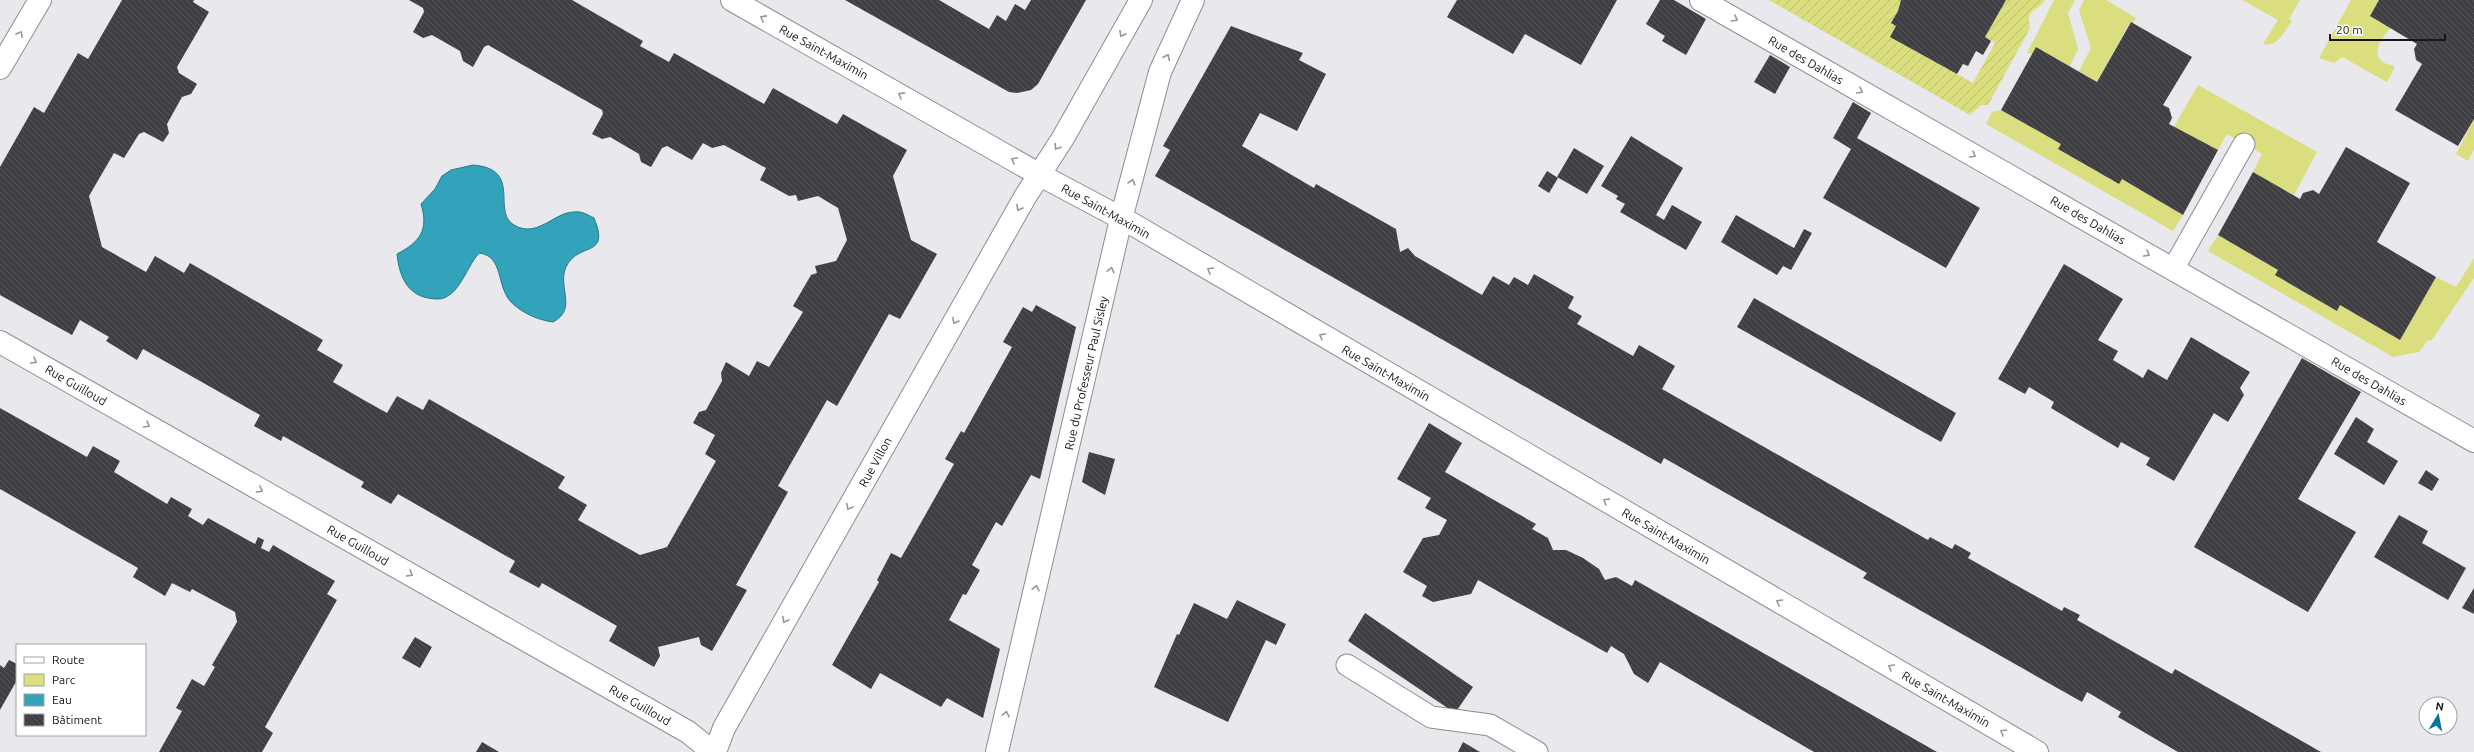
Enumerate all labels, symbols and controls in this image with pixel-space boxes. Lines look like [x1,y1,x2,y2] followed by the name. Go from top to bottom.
[760,15,767,22] one-way arrow
[1731,15,1738,22] one-way arrow
[2330,16,2445,42] scale bar
[777,22,871,82] street label: Rue Saint-Maximin
[2336,23,2363,36] text: 20 m
[1119,30,1127,37] one-way arrow
[15,31,22,38] one-way arrow
[1766,33,1846,87] street label: Rue des Dahlias
[1162,53,1170,61] one-way arrow
[1856,86,1863,93] one-way arrow
[898,93,905,100] one-way arrow
[1055,143,1062,150] one-way arrow
[1969,151,1976,158] one-way arrow
[1011,157,1018,164] one-way arrow
[1127,179,1136,186] one-way arrow
[1059,181,1153,241] street label: Rue Saint-Maximin
[2048,193,2128,247] street label: Rue des Dahlias
[1016,204,1023,211] one-way arrow
[2143,250,2150,257] one-way arrow
[1106,267,1114,273] one-way arrow
[1207,267,1214,275] one-way arrow
[1062,295,1110,451] street label: Rue du Professeur Paul Sisley
[952,317,959,324] one-way arrow
[1319,333,1326,340] one-way arrow
[1340,342,1432,404] street label: Rue Saint-Maximin
[2329,354,2409,408] street label: Rue des Dahlias
[30,357,37,364] one-way arrow
[43,362,109,408] street label: Rue Guilloud
[143,421,150,428] one-way arrow
[856,435,894,489] street label: Rue Villon
[256,485,263,492] one-way arrow
[1603,498,1610,505] one-way arrow
[847,503,854,510] one-way arrow
[1620,505,1712,567] street label: Rue Saint-Maximin
[325,522,391,568] street label: Rue Guilloud
[406,570,413,577] one-way arrow
[1031,584,1039,591] one-way arrow
[1776,599,1783,606] one-way arrow
[783,616,790,623] one-way arrow
[16,644,146,736] legend
[52,653,85,666] text: Route
[1888,664,1895,671] one-way arrow
[1900,668,1992,730] street label: Rue Saint-Maximin
[52,673,76,686] text: Parc
[607,682,673,728] street label: Rue Guilloud
[52,693,72,706] text: Eau
[2418,696,2458,736] north arrow
[2435,700,2445,713] text: N
[1001,711,1009,717] one-way arrow
[52,713,102,726] text: Bâtiment
[2000,730,2007,737] one-way arrow

